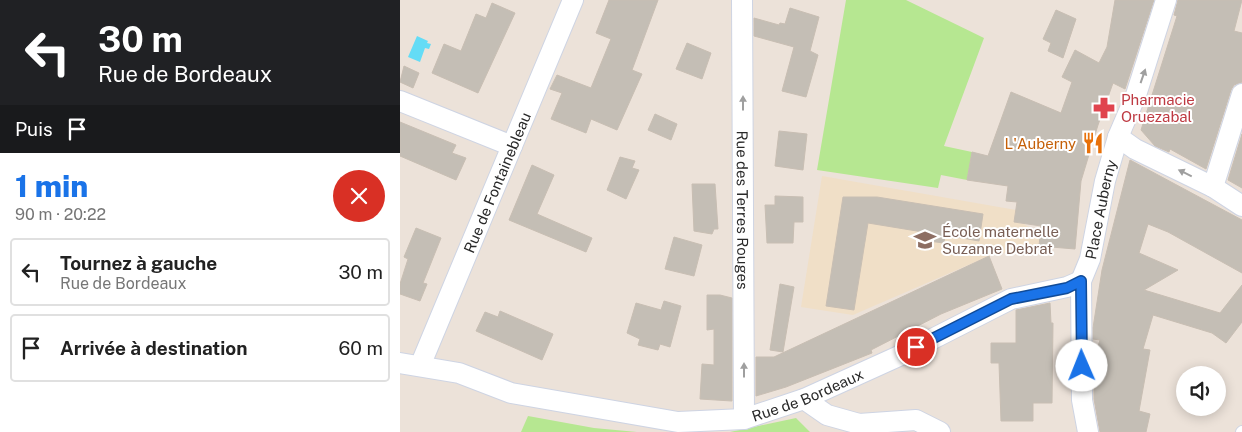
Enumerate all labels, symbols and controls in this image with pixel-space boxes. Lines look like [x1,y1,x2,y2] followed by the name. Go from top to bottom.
[98,19,183,60] text: 30 m
[15,20,80,85] icon: left
[98,61,272,87] text: Rue de Bordeaux
[1140,68,1147,83] one-way arrow
[1121,91,1195,125] place label: Pharmacie Oruezabal
[739,95,747,111] one-way arrow
[1091,95,1117,121] pharmacy icon: Pharmacie Oruezabal
[460,110,534,255] street label: Rue de Fontainebleau
[63,115,91,143] icon: arrive
[15,118,53,140] text: Puis
[734,130,752,290] street label: Rue des Terres Rouges
[1080,130,1106,156] restaurant icon: L'Auberny
[1005,135,1076,152] place label: L'Auberny
[1082,157,1119,261] street label: Place Auberny
[15,168,88,204] text: 1 min
[1177,169,1192,177] one-way arrow
[333,170,385,222] button: close
[15,205,106,224] text: 90 m · 20:22
[942,223,1059,257] place label: École maternelle Suzanne Debrat
[912,227,938,253] school or university icon: École maternelle Suzanne Debrat
[60,252,217,274] text: Tournez à gauche
[17,258,45,286] icon: left
[338,261,383,283] text: 30 m
[60,274,187,293] text: Rue de Bordeaux
[895,326,937,368] pin
[902,333,930,361] icon: arrive
[17,334,45,362] icon: arrive
[60,337,248,359] text: Arrivée à destination
[339,337,383,359] text: 60 m
[1055,339,1107,391] position arrow
[740,362,748,378] one-way arrow
[749,365,866,424] street label: Rue de Bordeaux
[1176,366,1226,416] map controls
[1176,366,1226,416] button: sound

